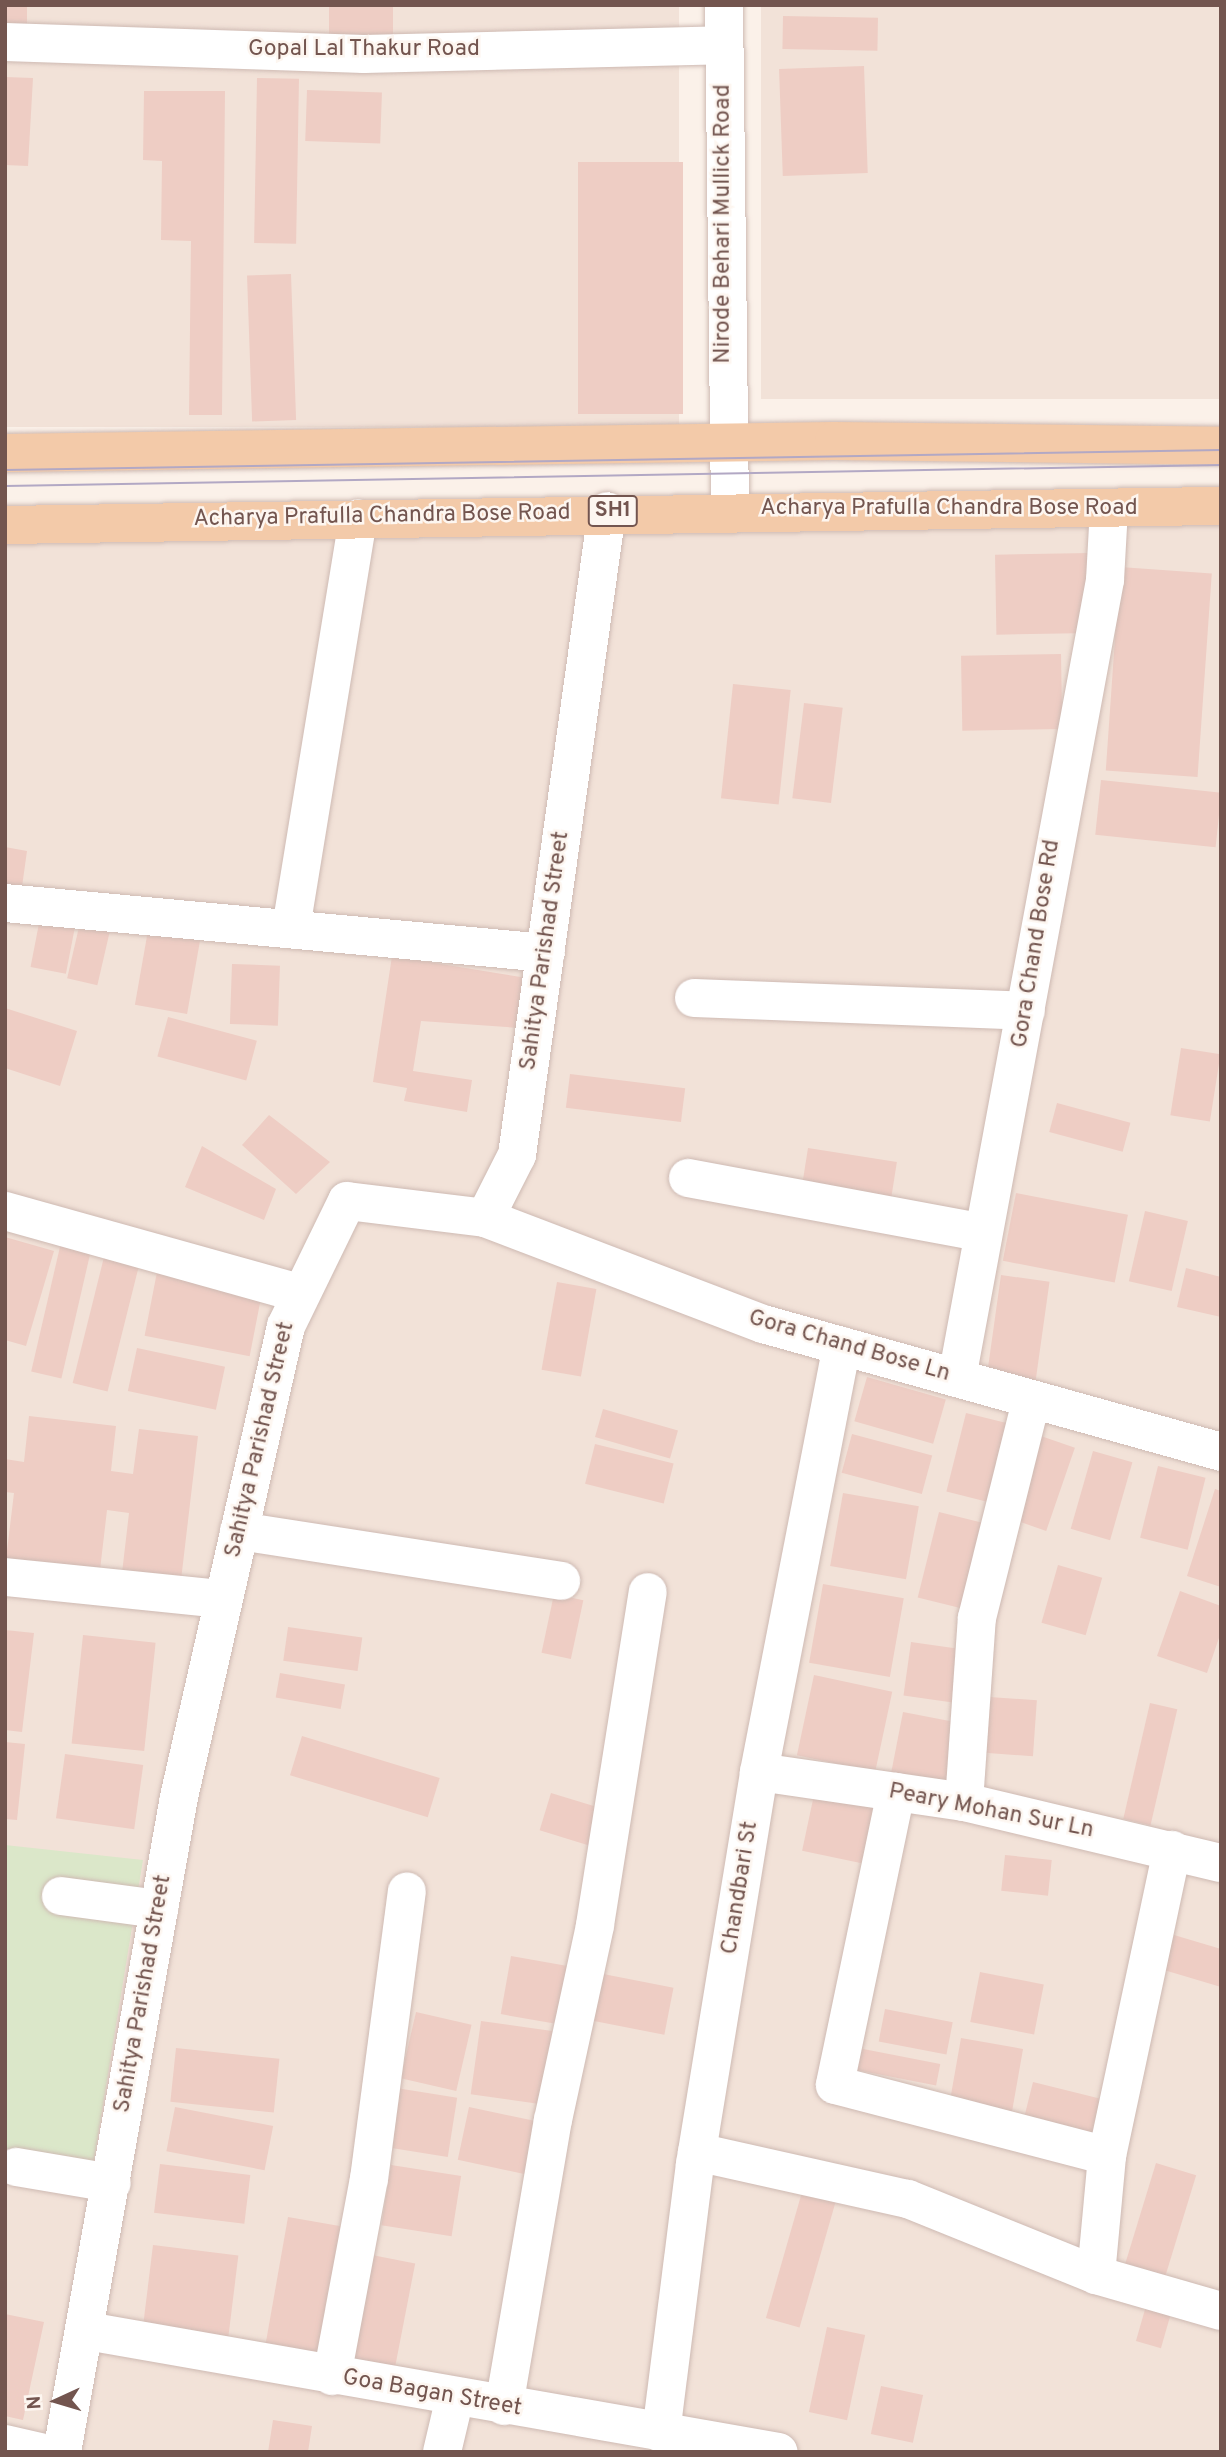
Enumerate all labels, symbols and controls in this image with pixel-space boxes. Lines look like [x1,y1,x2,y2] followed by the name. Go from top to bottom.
[248,36,480,64] street label: Gopal Lal Thakur Road
[710,84,738,364] street label: Nirode Behari Mullick Road
[587,494,639,528] road number: SH1
[760,495,1138,523] street label: Acharya Prafulla Chandra Bose Road
[193,500,571,534] street label: Acharya Prafulla Chandra Bose Road
[516,830,576,1072] street label: Sahitya Parishad Street
[1007,838,1067,1050] street label: Gora Chand Bose Rd
[745,1305,953,1389] street label: Gora Chand Bose Ln
[220,1319,302,1561] street label: Sahitya Parishad Street
[886,1779,1096,1845] street label: Peary Mohan Sur Ln
[717,1819,765,1957] street label: Chandbari St
[109,1873,179,2115] street label: Sahitya Parishad Street
[340,2365,524,2423] street label: Goa Bagan Street
[21,2366,91,2436] north arrow
[23,2395,47,2410] text: N

